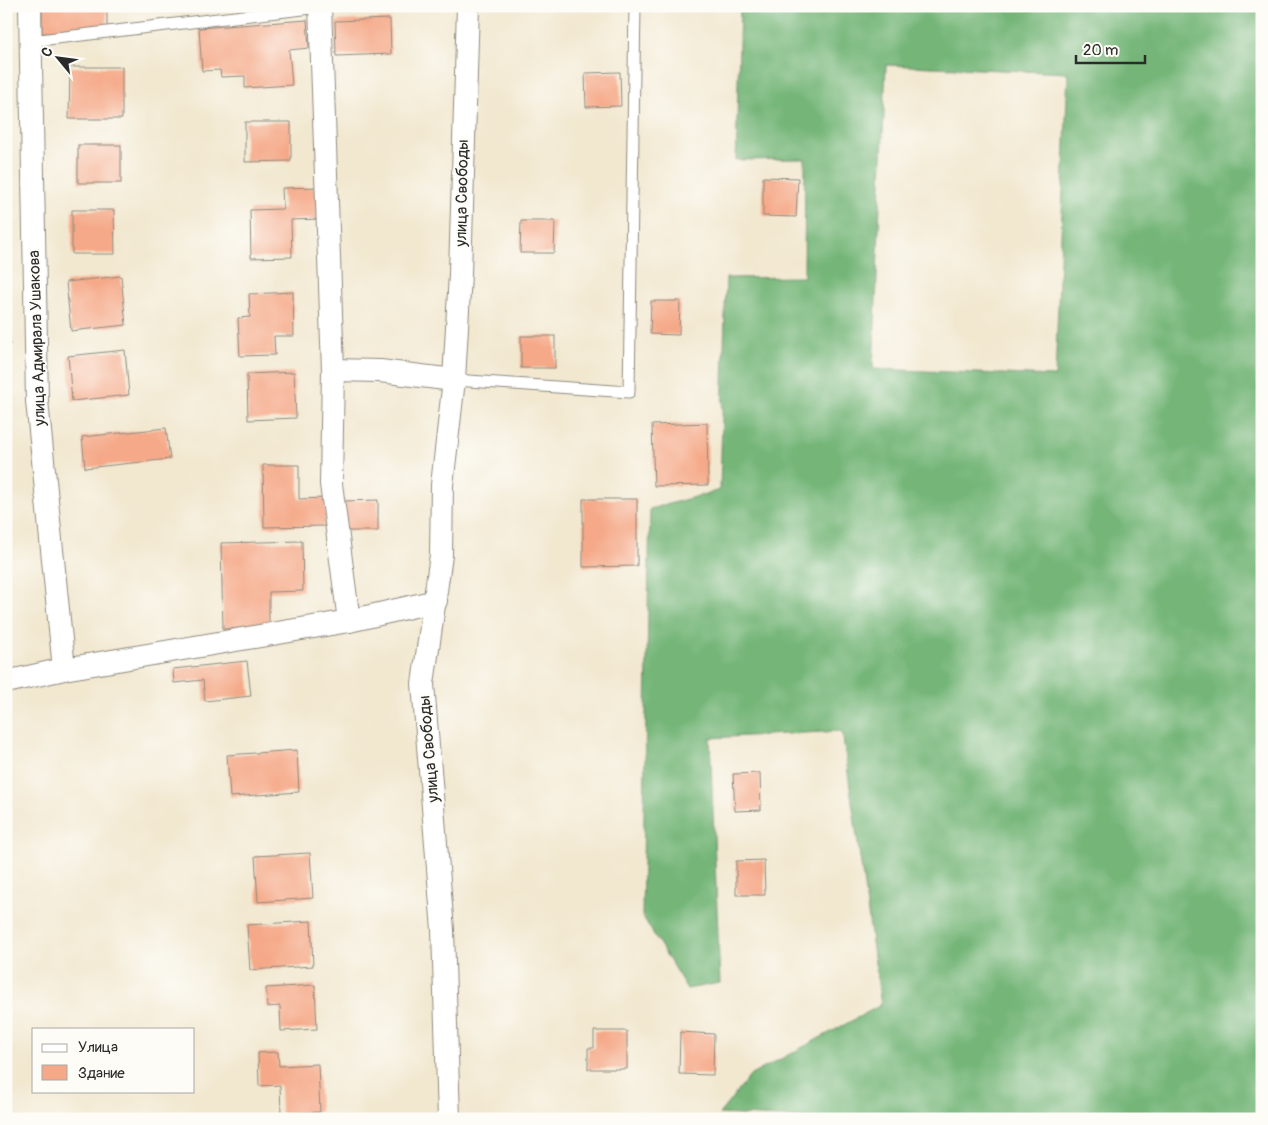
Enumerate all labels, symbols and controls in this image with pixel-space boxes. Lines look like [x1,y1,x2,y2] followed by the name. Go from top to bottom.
[32,32,82,82] north arrow
[1076,32,1144,64] scale bar
[1083,41,1118,60] text: 20 m
[38,44,57,60] text: С
[451,139,473,248] street label: улица Свободы
[24,250,50,427] street label: улица Адмирала Ушакова
[414,695,444,804] street label: улица Свободы
[32,1028,195,1092] legend
[78,1038,118,1057] text: Улица
[78,1064,125,1083] text: Здание

